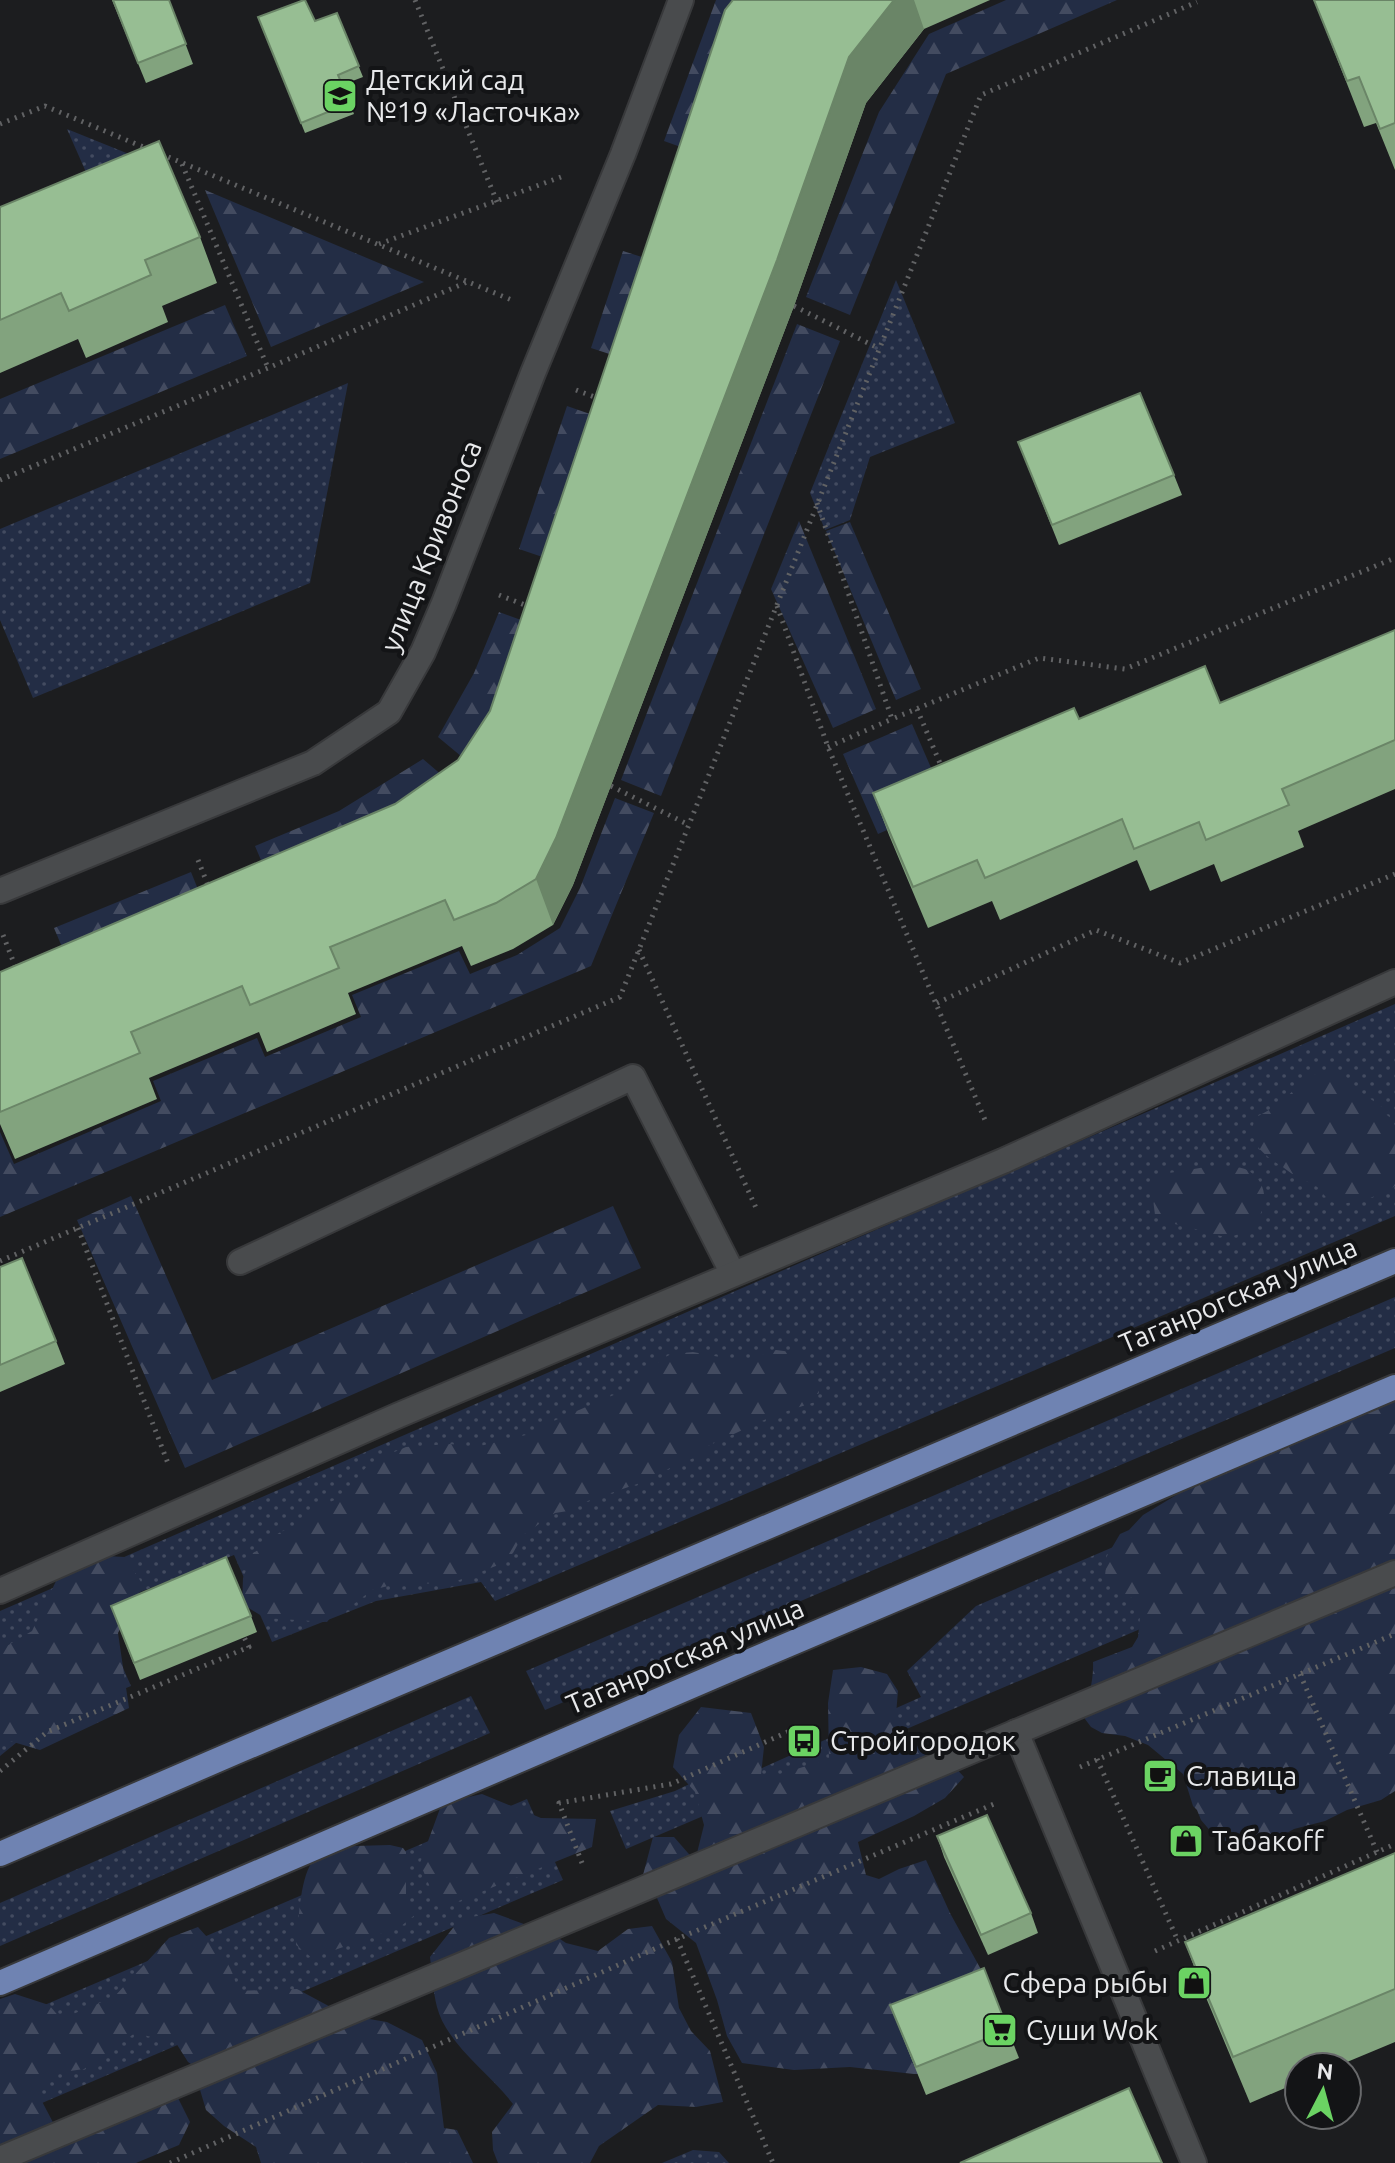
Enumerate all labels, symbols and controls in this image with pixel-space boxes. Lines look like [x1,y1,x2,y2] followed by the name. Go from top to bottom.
[366,64,580,127] place label: Детский сад №19 «Ласточка»
[321,77,359,115] school or university icon: Детский сад №19 «Ласточка»
[374,436,487,656] street label: улица Кривоноса
[1114,1230,1361,1359] street label: Таганрогская улица
[561,1591,808,1720] street label: Таганрогская улица
[785,1722,823,1760] bus stop icon: Стройгородок
[830,1725,1016,1756] place label: Стройгородок
[1141,1757,1179,1795] cafe icon: Славица
[1186,1760,1297,1791] place label: Славица
[1167,1822,1205,1860] shop icon: Табакoff
[1212,1825,1324,1856] place label: Табакoff
[1175,1964,1213,2002] shop icon: Сфера рыбы
[1003,1967,1168,1998] place label: Сфера рыбы
[981,2011,1019,2049] supermarket icon: Суши Wok
[1026,2014,1158,2045] place label: Суши Wok
[1283,2051,1363,2131] north arrow
[1316,2057,1335,2084] text: N

